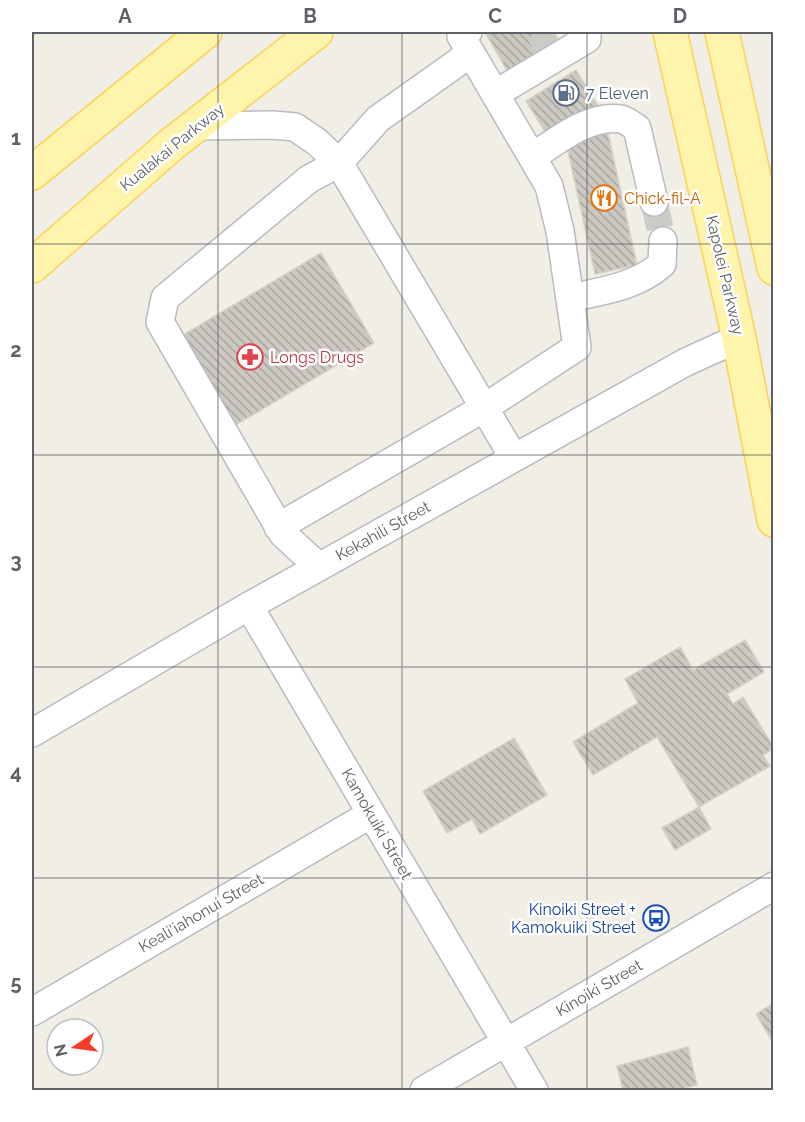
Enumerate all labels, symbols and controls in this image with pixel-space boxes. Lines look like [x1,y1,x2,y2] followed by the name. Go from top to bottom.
[118,4,132,28] text: A
[303,4,317,28] text: B
[488,4,502,28] text: C
[673,4,687,28] text: D
[551,78,581,108] fuel station icon: 7 Eleven
[586,84,649,103] place label: 7 Eleven
[116,99,228,195] street label: Kualakai Parkway
[11,126,21,150] text: 1
[589,183,619,213] restaurant icon: Chick-fil-A
[624,189,701,208] place label: Chick-fil-A
[702,213,748,337] street label: Kapolei Parkway
[10,338,22,362] text: 2
[235,342,265,372] pharmacy icon: Longs Drugs
[270,348,364,367] place label: Longs Drugs
[332,497,434,565] street label: Kekahili Street
[10,549,22,573] text: 3
[10,760,22,784] text: 4
[337,765,417,883] street label: Kamokuiki Street
[135,869,267,956] street label: Keali'iahonui Street
[511,900,637,937] place label: Kinoiki Street + Kamokuiki Street
[641,903,671,933] bus stop icon: Kinoiki Street + Kamokuiki Street
[552,955,646,1020] street label: Kinoiki Street
[10,971,22,995] text: 5
[45,1017,105,1077] north arrow
[50,1042,72,1058] text: N

